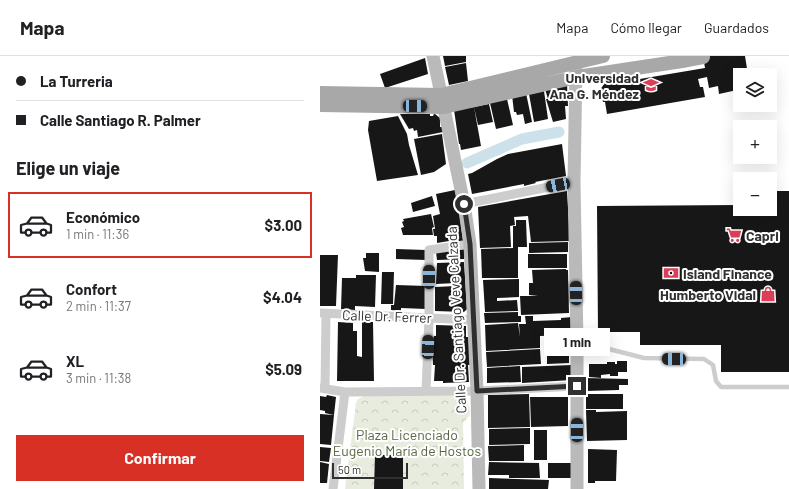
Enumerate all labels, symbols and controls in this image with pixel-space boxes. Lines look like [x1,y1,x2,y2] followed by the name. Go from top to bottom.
[20,16,64,39] text: Mapa
[556,19,588,36] text: Mapa
[610,19,682,36] text: Cómo llegar
[704,19,769,36] text: Guardados
[733,68,777,216] map controls
[733,68,777,112] button: layers
[549,69,640,102] place label: Universidad Ana G. Méndez
[40,72,113,90] text: La Turreria
[642,76,660,94] school or university icon: Universidad Ana G. Méndez
[403,100,427,112] car
[40,111,201,129] text: Calle Santiago R. Palmer
[733,120,777,164] button: +
[16,157,120,179] text: Elige un viaje
[733,172,777,216] button: −
[545,177,571,193] car
[455,195,473,213] route start
[18,207,54,243] icon: car
[66,208,140,226] text: Económico
[265,216,302,234] text: $3.00
[66,226,129,242] text: 1 min · 11:36
[443,226,469,414] street label: Calle Dr. Santiago Veve Calzada
[725,226,743,244] supermarket icon: Capri
[746,227,779,244] place label: Capri
[662,264,680,282] bank icon: Island Finance
[423,265,435,289] car
[683,265,772,282] place label: Island Finance
[18,279,54,315] icon: car
[66,280,117,298] text: Confort
[570,281,582,305] car
[759,285,777,303] shop icon: Humberto Vidal
[660,286,756,303] place label: Humberto Vidal
[263,288,302,306] text: $4.04
[66,298,131,314] text: 2 min · 11:37
[342,306,432,326] street label: Calle Dr. Ferrer
[544,328,610,356] callout: 1 min
[563,334,591,350] text: 1 min
[422,335,434,359] car
[18,351,54,387] icon: car
[66,352,84,370] text: XL
[662,353,686,365] car
[265,360,302,378] text: $5.09
[66,370,131,386] text: 3 min · 11:38
[568,377,586,395] route end
[571,418,583,442] car
[333,426,481,459] park label: Plaza Licenciado Eugenio María de Hostos
[16,435,304,481] button: Confirmar
[332,461,408,480] scale bar
[338,463,361,476] text: 50 m

